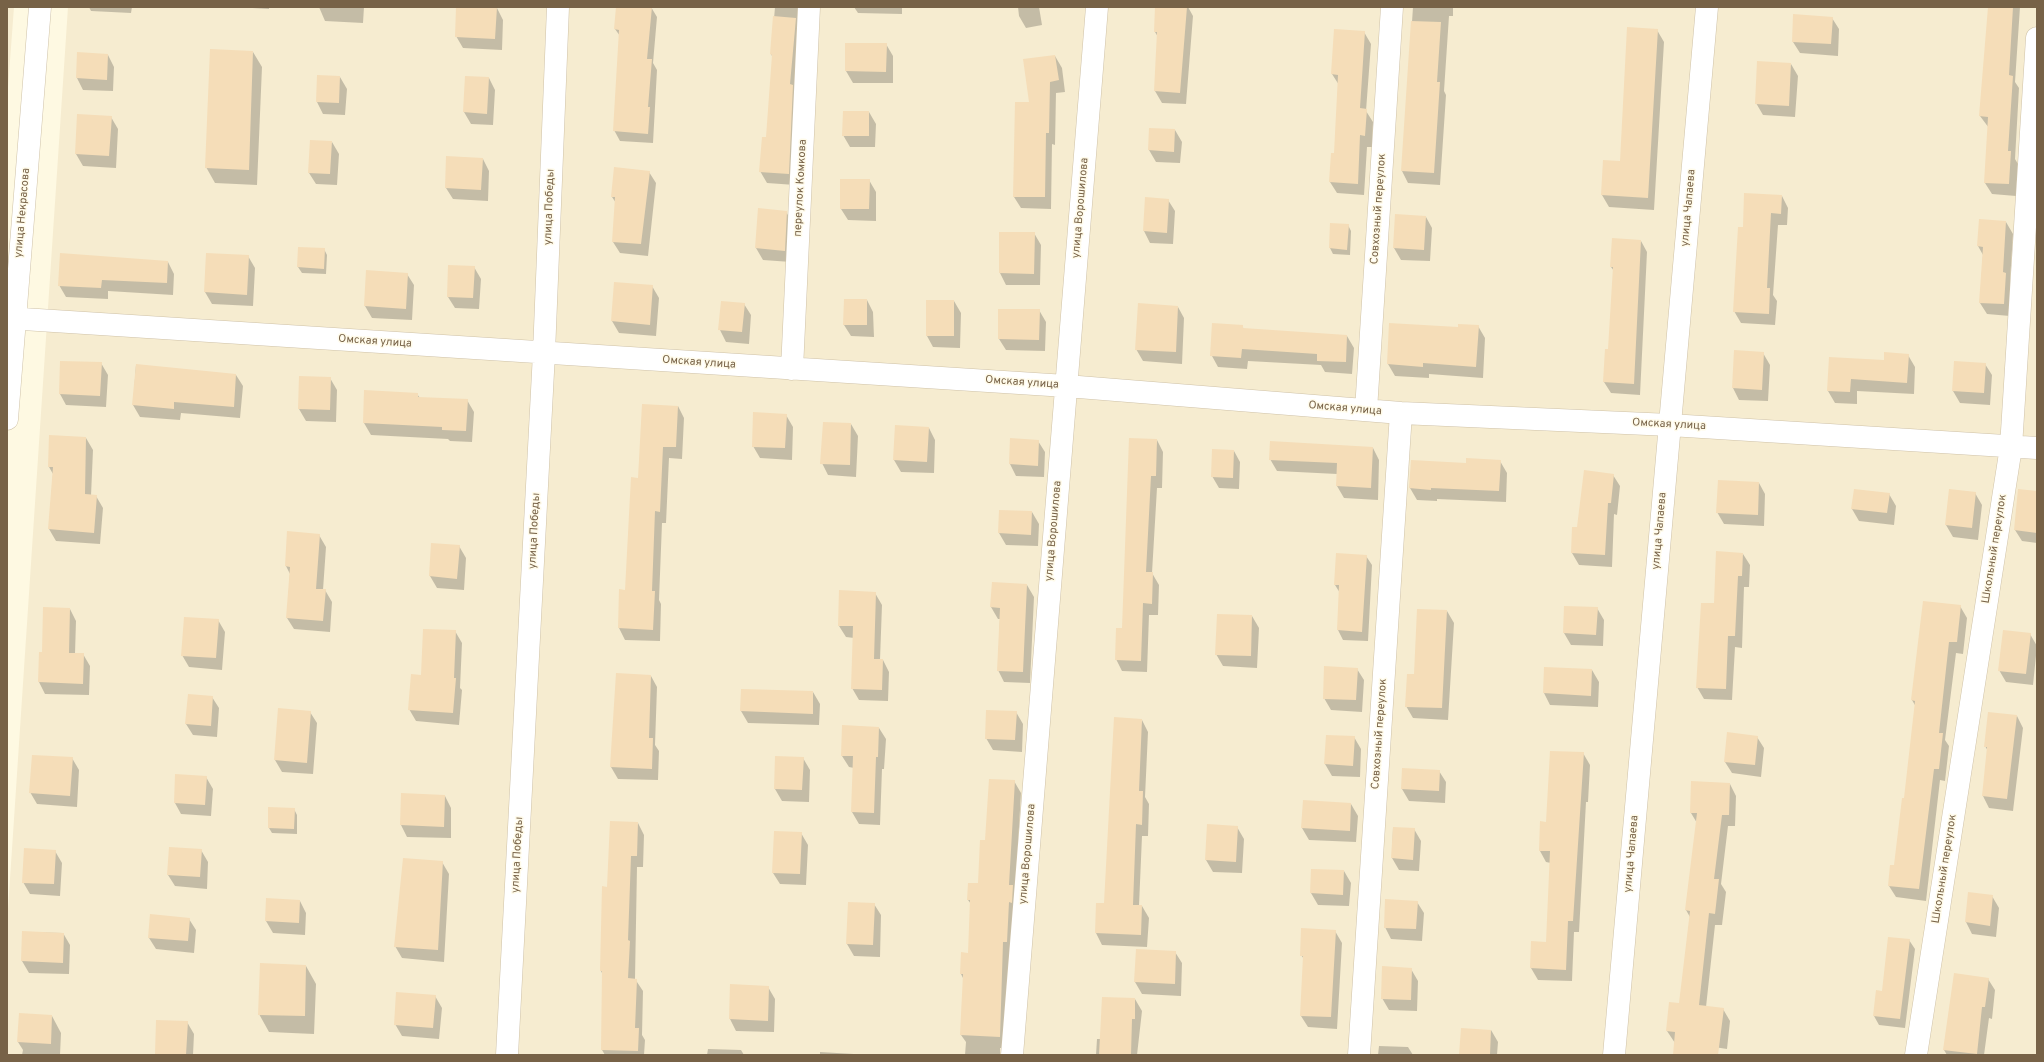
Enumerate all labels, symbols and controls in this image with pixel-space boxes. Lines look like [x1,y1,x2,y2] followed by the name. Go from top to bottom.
[792,139,810,237] street label: переулок Комкова
[1369,153,1389,265] street label: Совхозный переулок
[1070,157,1092,259] street label: улица Ворошилова
[12,168,34,258] street label: улица Некрасова
[542,169,558,245] street label: улица Победы
[1679,169,1699,247] street label: улица Чапаева
[338,333,412,351] street label: Омская улица
[662,354,736,372] street label: Омская улица
[985,374,1059,392] street label: Омская улица
[1308,399,1382,419] street label: Омская улица
[1632,416,1706,434] street label: Омская улица
[1043,480,1065,582] street label: улица Ворошилова
[1650,492,1670,570] street label: улица Чапаева
[526,493,544,569] street label: улица Победы
[1980,493,2010,605] street label: Школьный переулок
[1370,678,1390,790] street label: Совхозный переулок
[1017,803,1039,905] street label: улица Ворошилова
[1930,813,1960,925] street label: Школьный переулок
[1622,815,1642,893] street label: улица Чапаева
[509,817,527,893] street label: улица Победы

